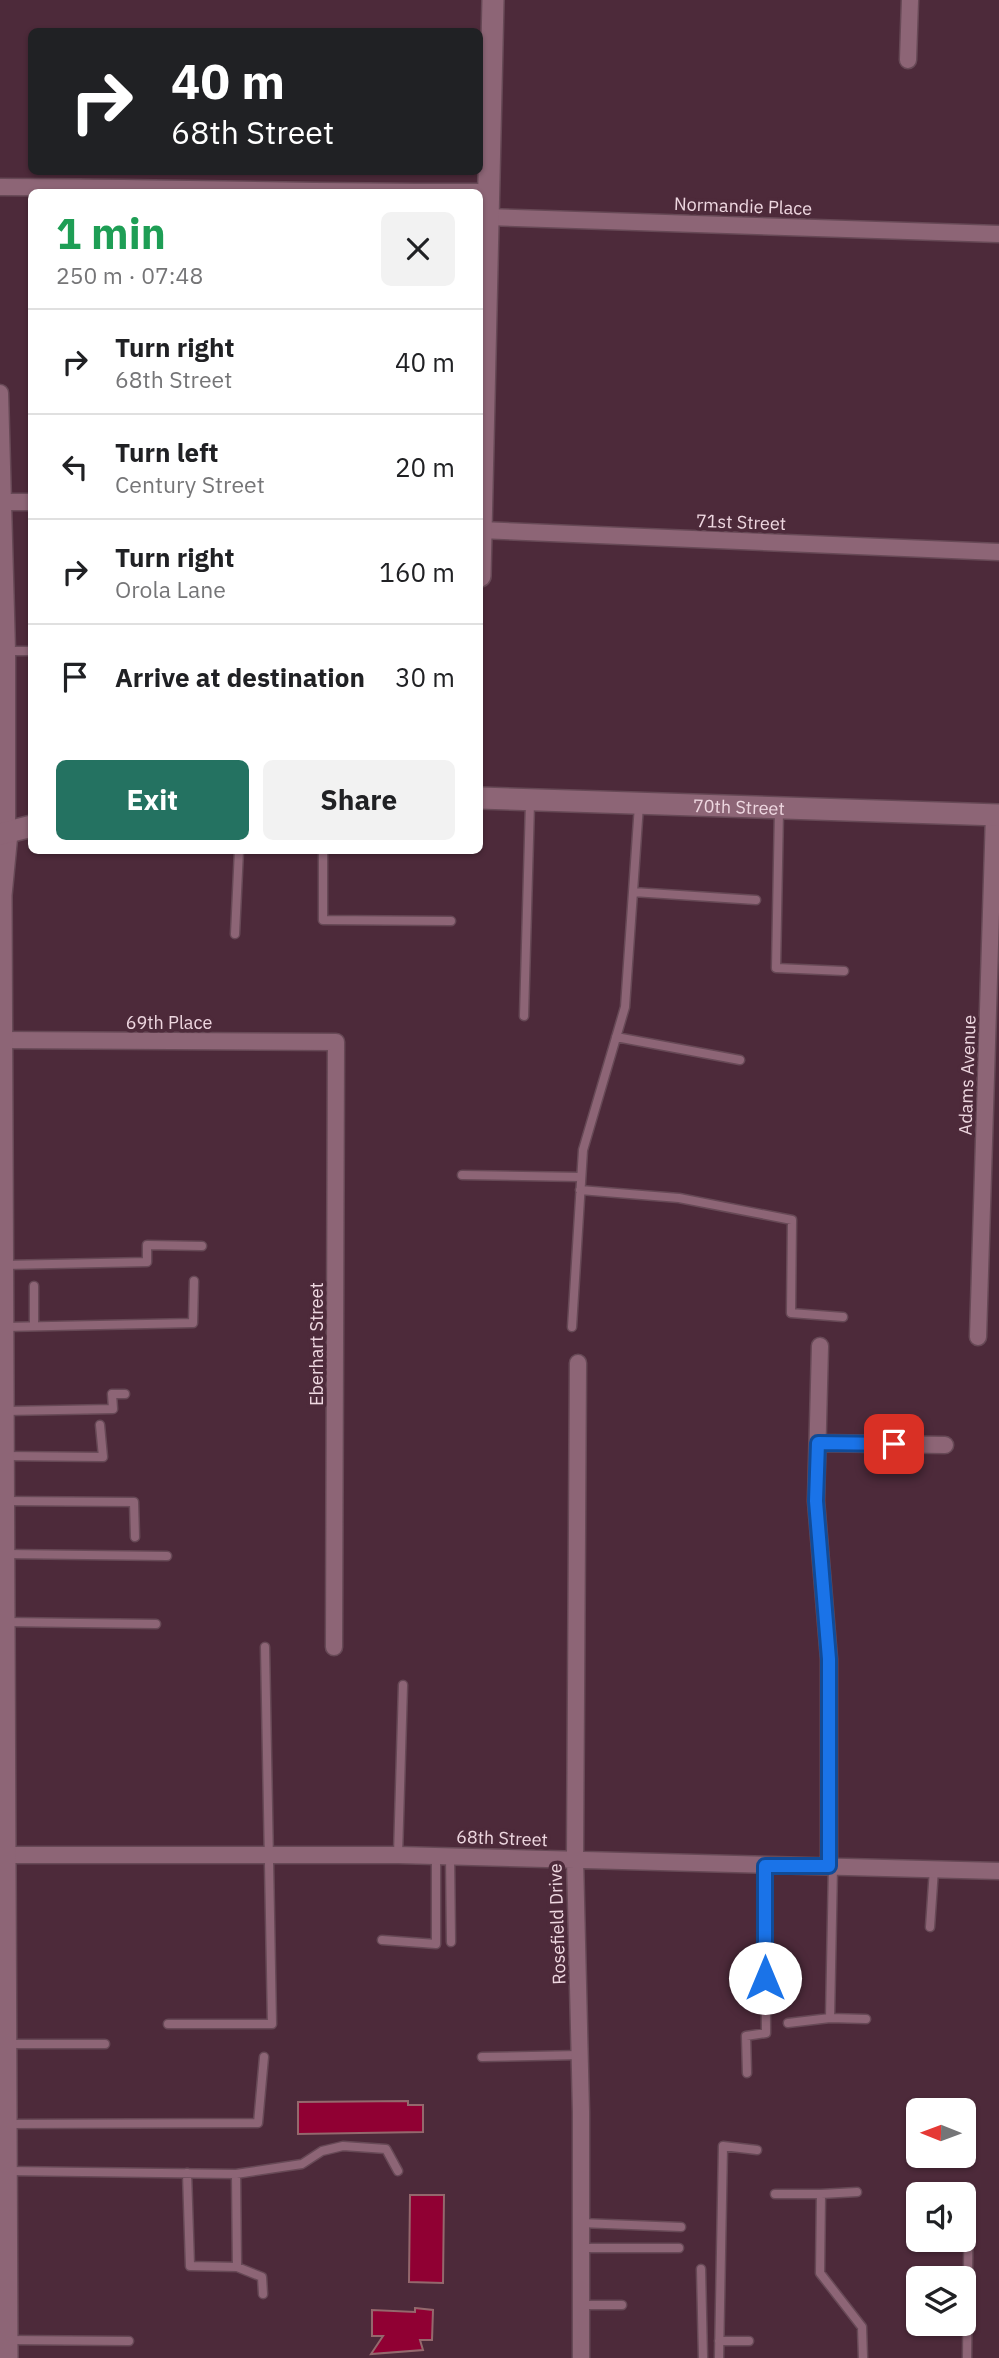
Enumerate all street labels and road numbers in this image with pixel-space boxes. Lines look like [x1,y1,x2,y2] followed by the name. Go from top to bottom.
[674,192,813,220] street label: Normandie Place
[696,509,786,535] street label: 71st Street
[693,793,785,819] street label: 70th Street
[126,1011,212,1034] street label: 69th Place
[953,1014,981,1136] street label: Adams Avenue
[305,1282,328,1406] street label: Eberhart Street
[456,1825,548,1851] street label: 68th Street
[543,1863,571,1985] street label: Rosefield Drive

